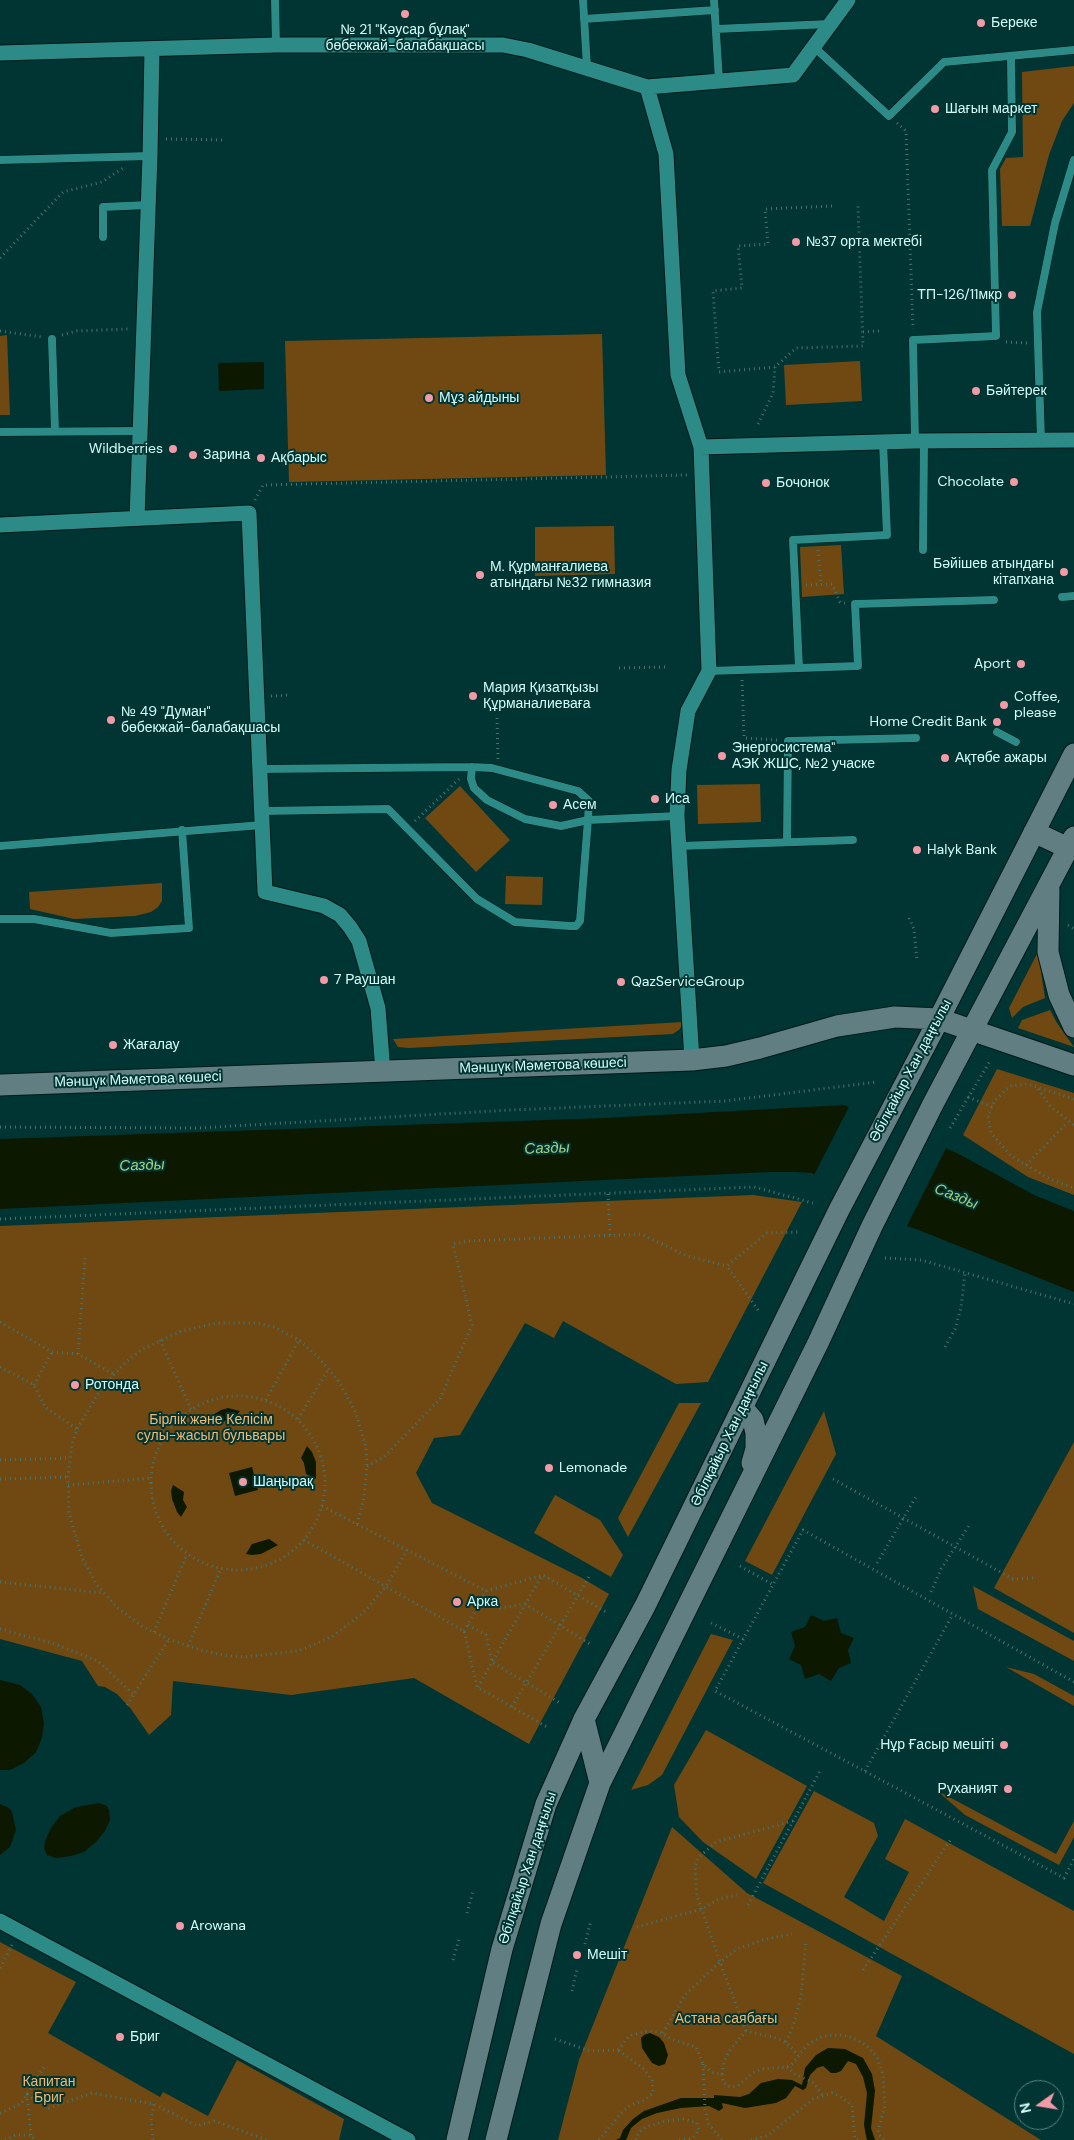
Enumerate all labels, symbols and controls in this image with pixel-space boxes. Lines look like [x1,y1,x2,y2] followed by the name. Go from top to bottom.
[399,8,411,20] marker: № 21 "Кәусар бұлақ" бөбекжай-балабақшасы
[991,15,1038,31] place label: Береке
[975,17,987,29] marker: Береке
[325,22,485,54] place label: № 21 "Кәусар бұлақ" бөбекжай-балабақшасы
[945,101,1037,117] place label: Шағын маркет
[929,103,941,115] marker: Шағын маркет
[806,234,922,250] place label: №37 орта мектебі
[790,236,802,248] marker: №37 орта мектебі
[917,287,1002,303] place label: ТП-126/11мкр
[1006,289,1018,301] marker: ТП-126/11мкр
[986,383,1047,399] place label: Бәйтерек
[970,385,982,397] marker: Бәйтерек
[439,390,519,406] place label: Мұз айдыны
[423,392,435,404] marker: Мұз айдыны
[89,441,163,457] place label: Wildberries
[167,443,179,455] marker: Wildberries
[203,447,250,463] place label: Зарина
[187,449,199,461] marker: Зарина
[271,450,327,466] place label: Ақбарыс
[255,452,267,464] marker: Ақбарыс
[938,474,1004,490] place label: Chocolate
[776,475,829,491] place label: Бочонок
[1008,476,1020,488] marker: Chocolate
[760,477,772,489] marker: Бочонок
[933,556,1054,588] place label: Бәйішев атындағы кітапхана
[490,559,651,592] place label: М. Құрманғалиева атындағы №32 гимназия
[1058,566,1070,578] marker: Бәйішев атындағы кітапхана
[474,569,486,581] marker: М. Құрманғалиева атындағы №32 гимназия
[974,656,1011,672] place label: Aport
[1015,658,1027,670] marker: Aport
[483,680,598,712] place label: Мария Қизатқызы Құрманалиеваға
[1014,689,1060,722] place label: Coffee, please
[467,690,479,702] marker: Мария Қизатқызы Құрманалиеваға
[998,699,1010,711] marker: Coffee, please
[121,704,280,736] place label: № 49 "Думан" бөбекжай-балабақшасы
[105,714,117,726] marker: № 49 "Думан" бөбекжай-балабақшасы
[870,714,987,730] place label: Home Credit Bank
[991,716,1003,728] marker: Home Credit Bank
[732,740,875,772] place label: Энергосистема" АЭК ЖШС, №2 учаске
[716,750,728,762] marker: Энергосистема" АЭК ЖШС, №2 учаске
[955,750,1047,766] place label: Ақтөбе ажары
[939,752,951,764] marker: Ақтөбе ажары
[665,791,690,807] place label: Иса
[649,793,661,805] marker: Иса
[563,797,597,813] place label: Асем
[547,799,559,811] marker: Асем
[927,842,997,858] place label: Halyk Bank
[911,844,923,856] marker: Halyk Bank
[334,972,395,988] place label: 7 Раушан
[318,974,330,986] marker: 7 Раушан
[631,974,744,990] place label: QazServiceGroup
[615,976,627,988] marker: QazServiceGroup
[866,997,956,1145] street label: Әбілқайыр Хан даңғылы
[123,1037,180,1053] place label: Жағалау
[107,1039,119,1051] marker: Жағалау
[459,1055,627,1077] street label: Мәншүк Мәметова көшесі
[54,1069,222,1091] street label: Мәншүк Мәметова көшесі
[524,1139,570,1159] water label: Сазды
[119,1156,165,1176] water label: Сазды
[932,1180,980,1214] water label: Сазды
[688,1359,772,1509] street label: Әбілқайыр Хан даңғылы
[85,1377,139,1393] place label: Ротонда
[69,1379,81,1391] marker: Ротонда
[137,1412,285,1444] park label: Бірлік және Келісім сулы-жасыл бульвары
[559,1460,627,1476] place label: Lemonade
[543,1462,555,1474] marker: Lemonade
[253,1474,313,1490] place label: Шаңырақ
[237,1476,249,1488] marker: Шаңырақ
[467,1594,498,1610] place label: Арка
[451,1596,463,1608] marker: Арка
[880,1737,994,1753] place label: Нұр Ғасыр мешіті
[998,1739,1010,1751] marker: Нұр Ғасыр мешіті
[937,1781,998,1797] place label: Руханият
[1002,1783,1014,1795] marker: Руханият
[495,1790,561,1946] street label: Әбілқайыр Хан даңғылы
[190,1918,246,1934] place label: Arowana
[174,1920,186,1932] marker: Arowana
[587,1947,627,1963] place label: Мешіт
[571,1949,583,1961] marker: Мешіт
[675,2011,777,2027] park label: Астана саябағы
[130,2029,160,2045] place label: Бриг
[114,2031,126,2043] marker: Бриг
[22,2074,76,2106] park label: Капитан Бриг
[1014,2080,1064,2130] north arrow
[1015,2101,1035,2115] text: N

